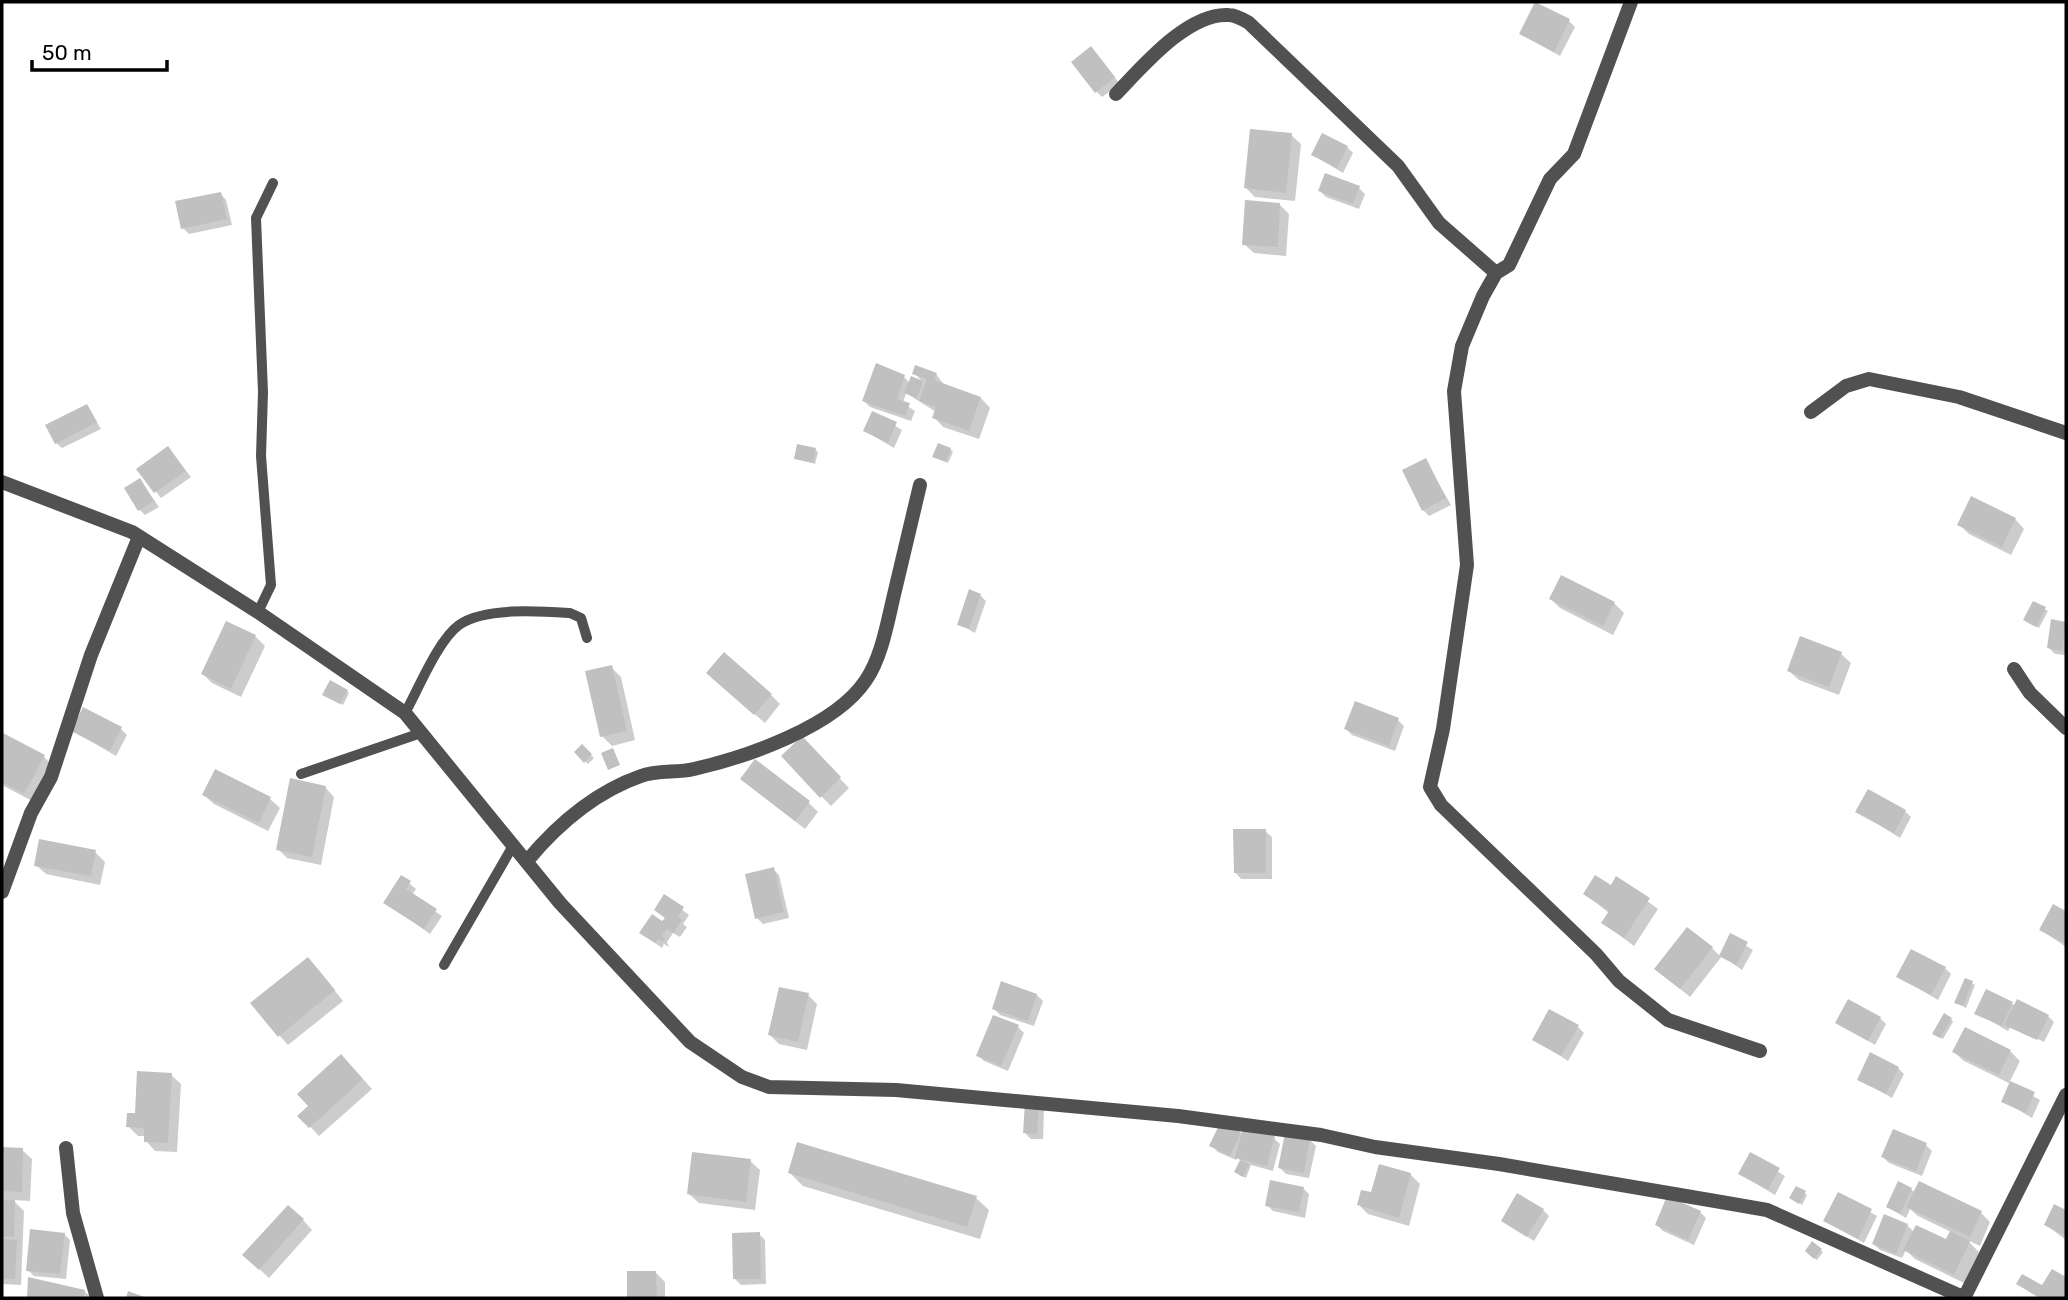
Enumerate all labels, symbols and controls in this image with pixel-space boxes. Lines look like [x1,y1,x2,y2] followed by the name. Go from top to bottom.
[32,28,166,72] scale bar
[42,40,92,65] text: 50 m

